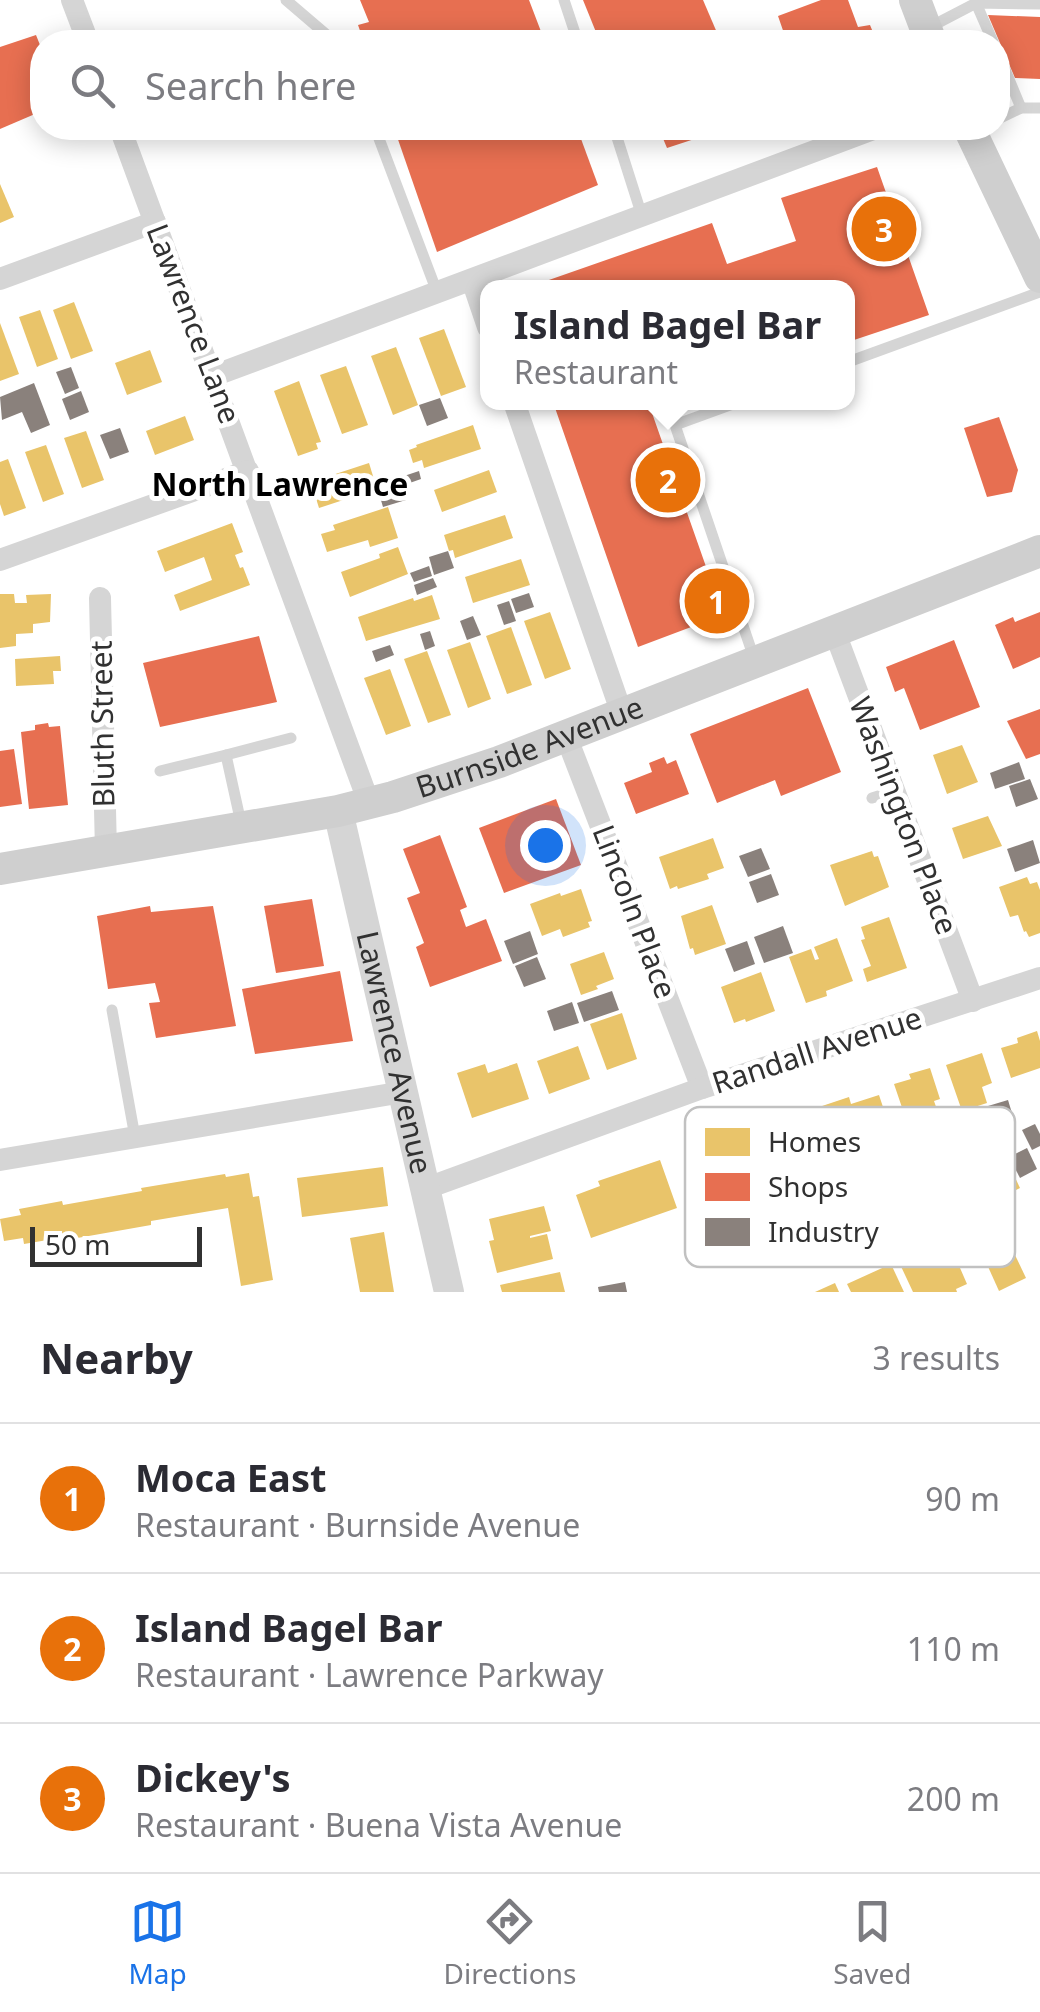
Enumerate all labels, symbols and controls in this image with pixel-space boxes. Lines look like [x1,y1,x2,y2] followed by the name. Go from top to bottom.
[30,30,1010,140] search box
[65,58,120,113] icon: search
[145,59,356,111] text: Search here
[852,192,916,266] pin: 3
[138,218,251,429] street label: Lawrence Lane
[480,280,855,410] popup
[514,298,821,350] text: Island Bagel Bar
[514,350,678,393] text: Restaurant
[636,442,700,518] pin: 2
[152,462,408,505] district label: North Lawrence
[684,564,750,638] pin: 1
[80,640,123,808] street label: Bluth Street
[410,686,649,807] street label: Burnside Avenue
[840,691,969,940] street label: Washington Place
[584,819,687,1004] street label: Lincoln Place
[520,820,571,871] your location
[347,927,443,1178] street label: Lawrence Avenue
[707,996,926,1103] street label: Randall Avenue
[685,1107,1015,1267] legend
[768,1122,861,1160] text: Homes
[768,1167,848,1205] text: Shops
[768,1212,879,1250] text: Industry
[30,1222,202,1266] scale bar
[45,1225,111,1263] text: 50 m
[40,1329,193,1386] text: Nearby
[873,1336,1000,1379] text: 3 results
[135,1451,326,1503] text: Moca East
[63,1477,82,1520] text: 1
[925,1477,1000,1520] text: 90 m
[135,1503,580,1546] text: Restaurant · Burnside Avenue
[135,1601,443,1653] text: Island Bagel Bar
[63,1627,82,1670] text: 2
[907,1627,1000,1670] text: 110 m
[135,1653,604,1696] text: Restaurant · Lawrence Parkway
[135,1751,291,1803] text: Dickey's
[63,1777,82,1820] text: 3
[907,1777,1000,1820] text: 200 m
[135,1803,622,1846] text: Restaurant · Buena Vista Avenue
[128,1894,187,1992] tab: Map
[444,1894,576,1992] tab: Directions
[833,1894,912,1992] tab: Saved

